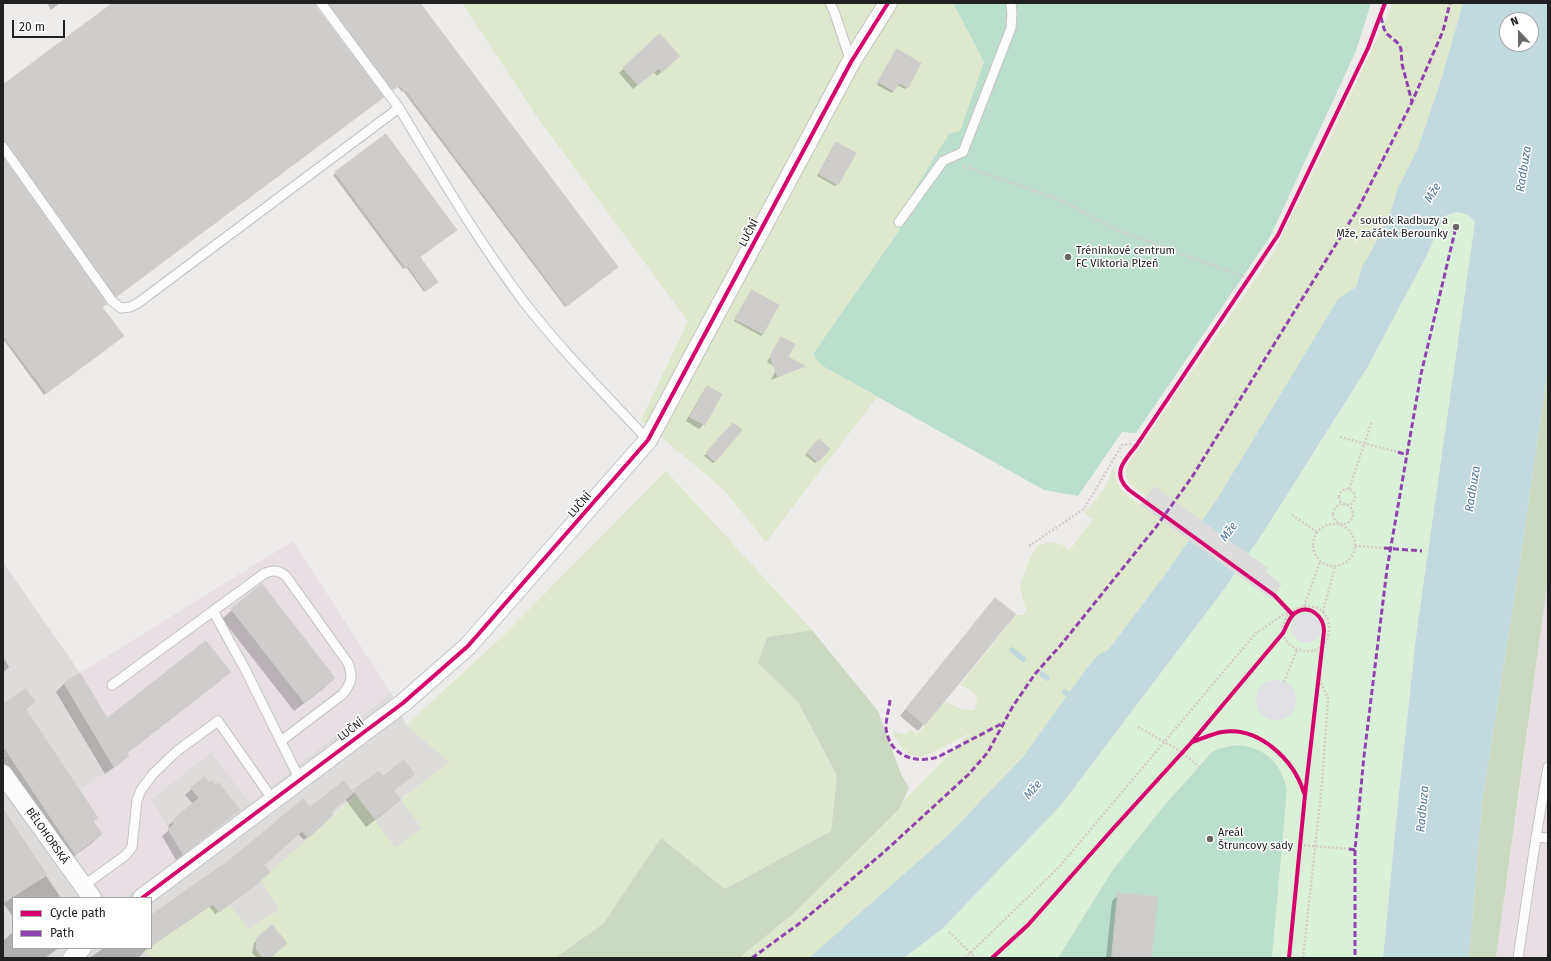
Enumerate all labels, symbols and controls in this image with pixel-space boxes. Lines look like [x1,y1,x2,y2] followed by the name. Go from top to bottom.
[14,12,67,38] scale bar
[1499,12,1539,52] north arrow
[1509,14,1521,29] text: N
[19,20,45,34] text: 20 m
[1513,145,1535,193] water label: Radbuza
[1422,180,1444,206] water label: Mže
[1336,214,1448,240] place label: soutok Radbuzy a Mže, začátek Berounky
[736,217,762,249] street label: LUČNÍ
[1451,222,1461,232] marker: soutok Radbuzy a Mže, začátek Berounky
[1076,244,1175,270] place label: Tréninkové centrum FC Viktoria Plzeň
[1063,252,1073,262] marker: Tréninkové centrum FC Viktoria Plzeň
[1462,465,1484,513] water label: Radbuza
[565,490,595,520] street label: LUČNÍ
[1217,519,1241,545] water label: Mže
[335,716,367,744] street label: LUČNÍ
[1021,777,1045,803] water label: Mže
[1414,785,1432,833] water label: Radbuza
[23,805,71,867] street label: BĚLOHORSKÁ
[1218,826,1293,852] place label: Areál Štruncovy sady
[1205,834,1215,844] marker: Areál Štruncovy sady
[12,897,152,949] legend
[50,906,106,920] text: Cycle path
[50,926,74,940] text: Path

